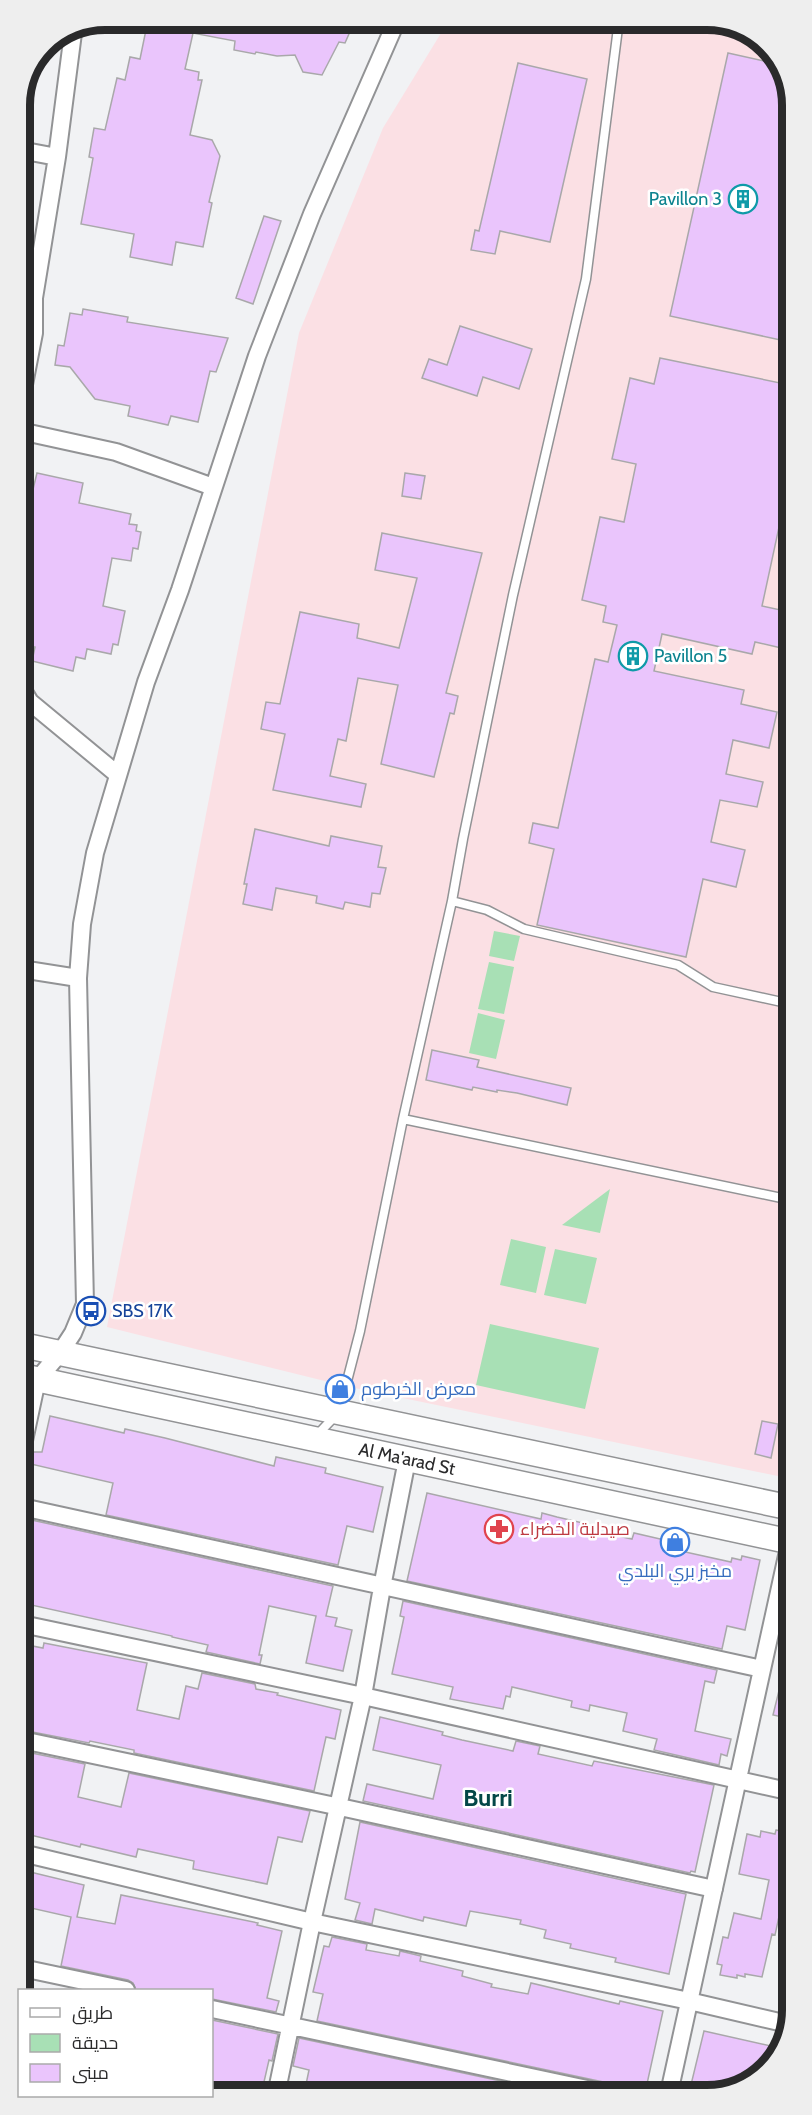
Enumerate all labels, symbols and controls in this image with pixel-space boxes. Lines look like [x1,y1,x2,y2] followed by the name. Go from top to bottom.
[727,183,759,215] building icon: Pavillon 3
[649,188,722,210] place label: Pavillon 3
[617,640,649,672] building icon: Pavillon 5
[654,645,727,667] place label: Pavillon 5
[75,1295,107,1327] bus stop icon: SBS 17K
[112,1300,174,1322] place label: SBS 17K
[324,1373,356,1405] shop icon: معرض الخرطوم
[361,1378,476,1401] place label: معرض الخرطوم
[357,1438,457,1480] street label: Al Ma'arad St
[483,1513,515,1545] pharmacy icon: صيدلية الخضراء
[520,1518,630,1540] place label: صيدلية الخضراء
[659,1526,691,1558] shop icon: مخبز بري البلدي
[618,1560,732,1585] place label: مخبز بري البلدي
[463,1783,513,1812] district label: Burri
[18,1989,213,2097] legend
[72,2002,113,2025] text: طريق
[72,2032,118,2054] text: حديقة
[72,2062,109,2084] text: مبنى

